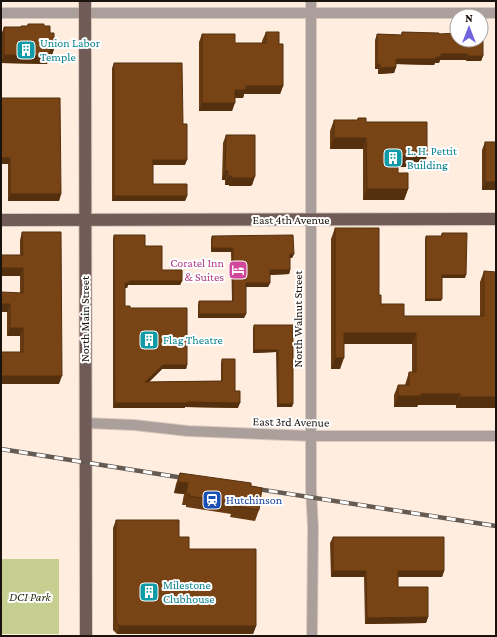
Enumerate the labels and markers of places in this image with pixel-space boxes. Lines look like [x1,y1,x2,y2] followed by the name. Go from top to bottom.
[40,36,101,64] place label: Union Labor Temple
[15,39,37,61] building icon: Union Labor Temple
[407,144,458,172] place label: L. H. Pettit Building
[382,147,404,169] building icon: L. H. Pettit Building
[170,256,225,284] place label: Coratel Inn & Suites
[227,259,249,281] hotel icon: Coratel Inn & Suites
[138,329,160,351] building icon: Flag Theatre
[163,333,223,347] place label: Flag Theatre
[201,489,223,511] station icon: Hutchinson
[226,493,283,507] place label: Hutchinson
[163,578,215,606] place label: Milestone Clubhouse
[138,581,160,603] building icon: Milestone Clubhouse

